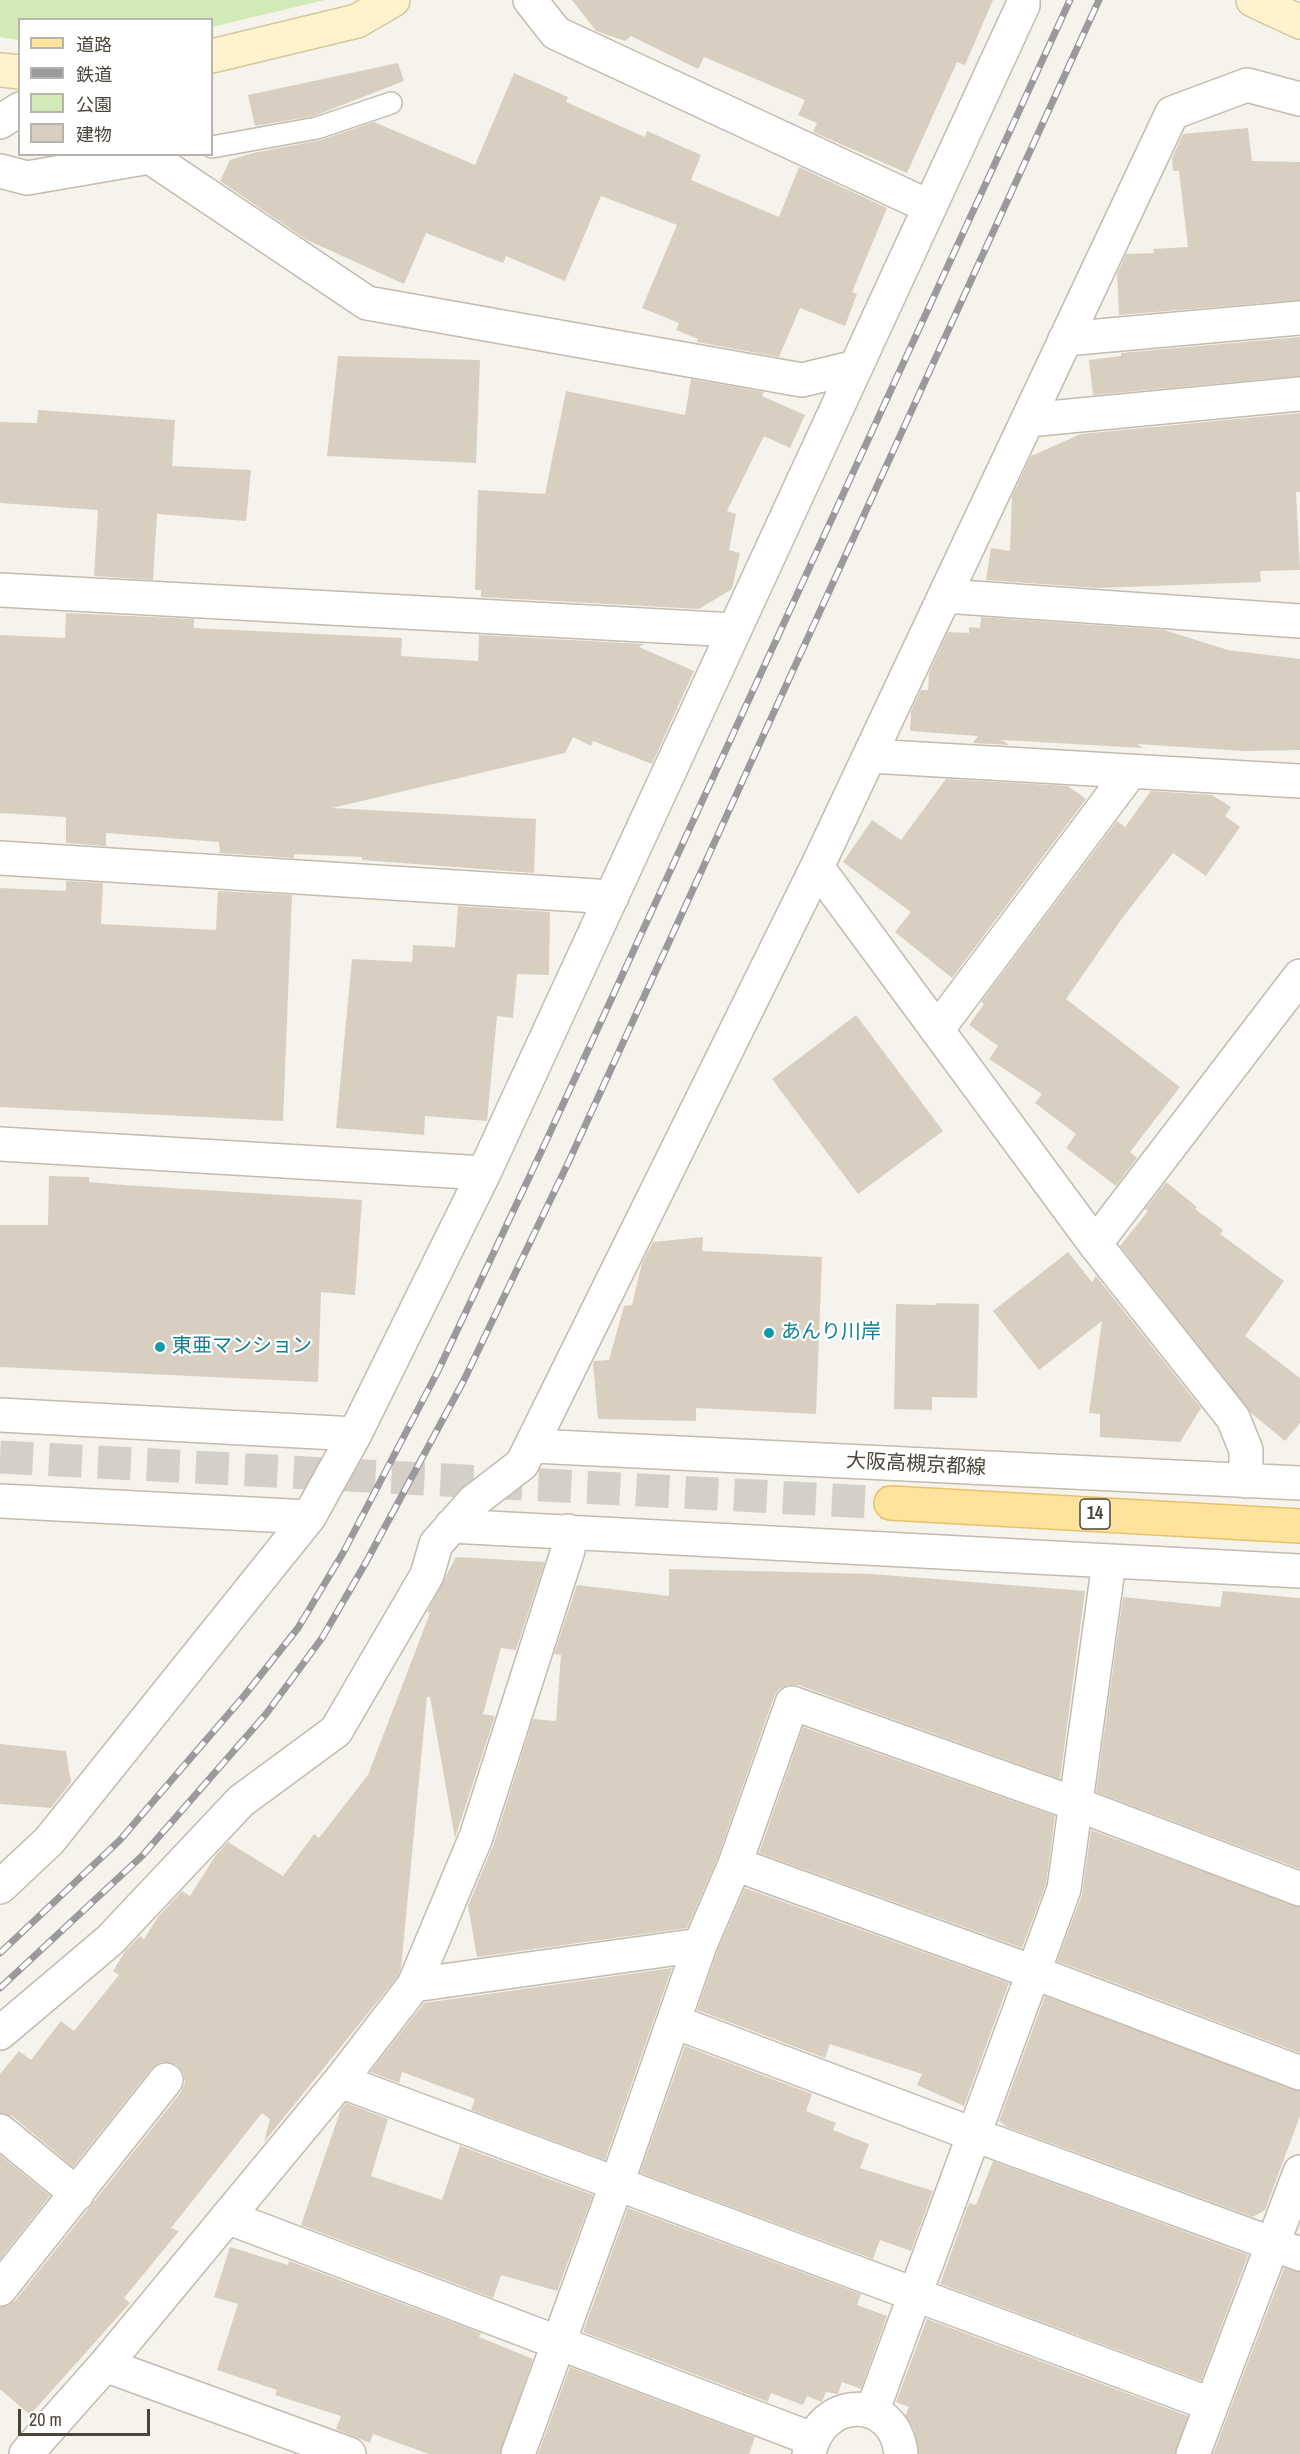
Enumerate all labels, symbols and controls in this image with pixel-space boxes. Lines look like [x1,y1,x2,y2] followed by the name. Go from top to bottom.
[18,18,213,156] legend
[76,32,112,57] text: 道路
[76,62,112,87] text: 鉄道
[76,92,112,117] text: 公園
[76,122,112,147] text: 建物
[781,1321,881,1345] place label: あんり川岸
[762,1326,776,1340] marker: あんり川岸
[172,1335,312,1359] place label: 東亜マンション
[153,1340,167,1354] marker: 東亜マンション
[845,1449,987,1481] street label: 大阪高槻京都線
[1080,1499,1110,1529] road number: 14
[21,2397,153,2435] scale bar
[29,2407,62,2432] text: 20 m

